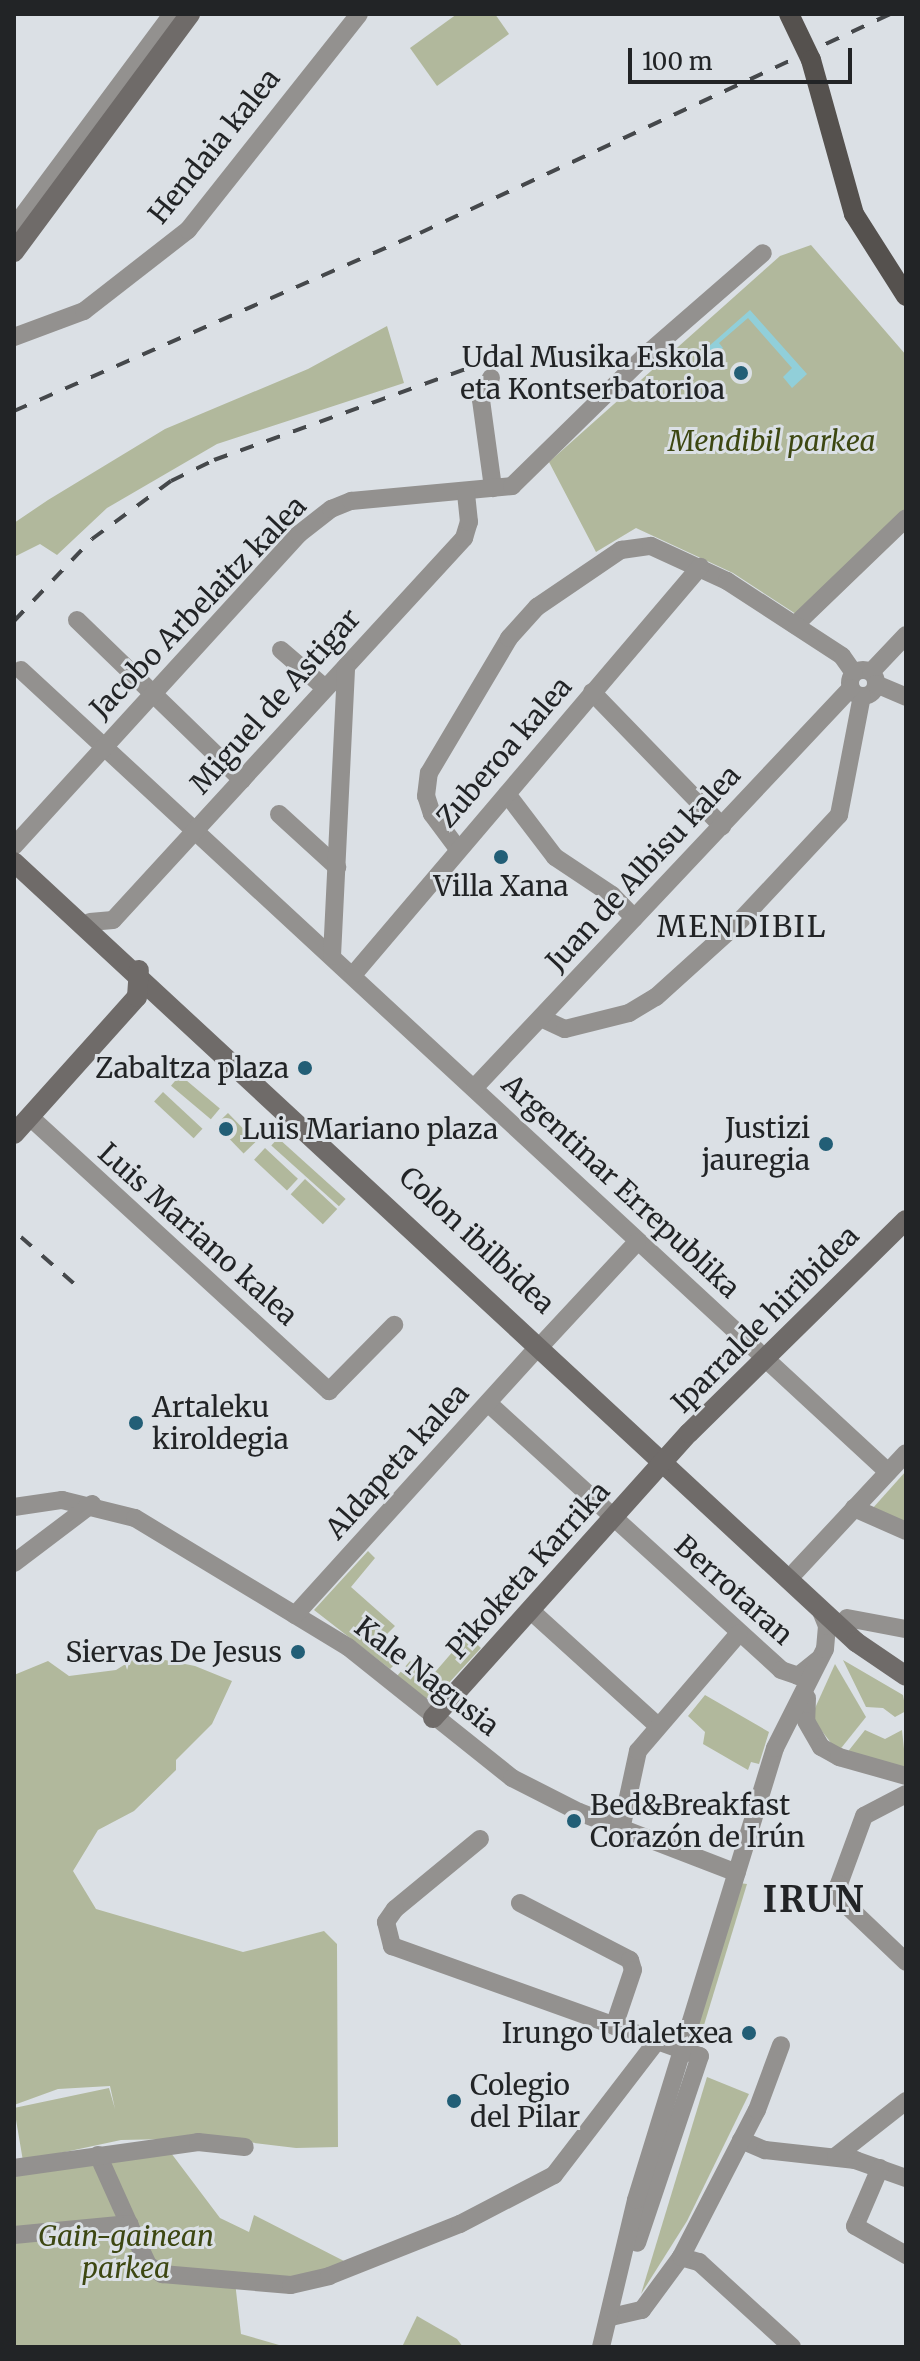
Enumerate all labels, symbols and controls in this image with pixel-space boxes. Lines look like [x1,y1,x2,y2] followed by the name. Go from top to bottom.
[632,32,856,82] scale bar
[642,46,712,77] text: 100 m
[141,62,287,230] street label: Hendaia kalea
[460,340,725,406] place label: Udal Musika Eskola eta Kontserbatorioa
[732,364,750,382] marker: Udal Musika Eskola eta Kontserbatorioa
[668,424,876,458] park label: Mendibil parkea
[83,489,313,725] street label: Jacobo Arbelaitz kalea
[183,602,367,800] street label: Miguel de Astigar
[430,670,578,834] street label: Zuberoa kalea
[539,758,747,978] street label: Juan de Albisu kalea
[492,848,510,866] marker: Villa Xana
[433,869,569,903] place label: Villa Xana
[657,908,827,944] district label: MENDIBIL
[95,1051,289,1085] place label: Zabaltza plaza
[296,1059,314,1077] marker: Zabaltza plaza
[495,1067,747,1305] street label: Argentinar Errepublika
[701,1111,810,1177] place label: Justizi jauregia
[242,1112,498,1146] place label: Luis Mariano plaza
[217,1120,235,1138] marker: Luis Mariano plaza
[817,1135,835,1153] marker: Justizi jauregia
[92,1136,304,1332] street label: Luis Mariano kalea
[393,1160,561,1320] street label: Colon ibilbidea
[665,1219,865,1419] street label: Iparralde hiribidea
[319,1376,475,1546] street label: Aldapeta kalea
[152,1390,289,1456] place label: Artaleku kiroldegia
[127,1414,145,1432] marker: Artaleku kiroldegia
[440,1475,616,1665] street label: Pikoketa Karrika
[668,1528,800,1652] street label: Berrotaran
[348,1609,506,1743] street label: Kale Nagusia
[66,1635,282,1669] place label: Siervas De Jesus
[289,1643,307,1661] marker: Siervas De Jesus
[590,1788,805,1854] place label: Bed&Breakfast Corazón de Irún
[565,1812,583,1830] marker: Bed&Breakfast Corazón de Irún
[763,1878,865,1922] district label: IRUN
[502,2016,733,2050] place label: Irungo Udaletxea
[740,2024,758,2042] marker: Irungo Udaletxea
[470,2068,580,2134] place label: Colegio del Pilar
[445,2092,463,2110] marker: Colegio del Pilar
[38,2219,214,2285] park label: Gain-gainean parkea

